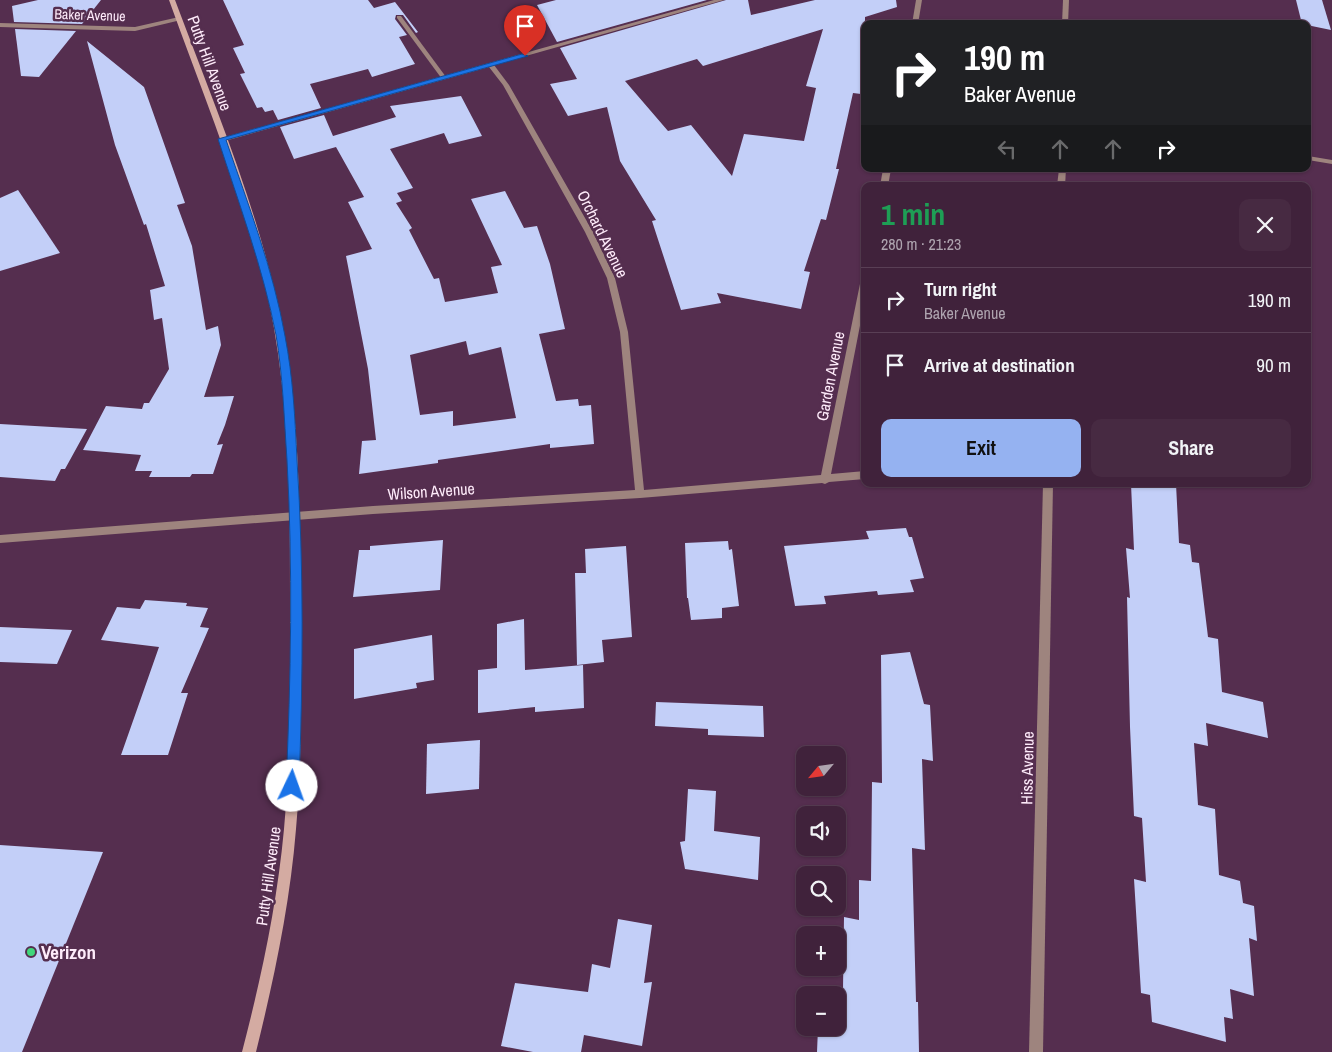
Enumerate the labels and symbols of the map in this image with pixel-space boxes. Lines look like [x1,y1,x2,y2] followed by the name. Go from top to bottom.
[54,5,126,25] street label: Baker Avenue
[504,5,546,56] pin
[183,12,237,114] street label: Putty Hill Avenue
[572,187,634,281] street label: Orchard Avenue
[811,329,849,423] street label: Garden Avenue
[387,477,475,505] street label: Wilson Avenue
[1015,731,1039,805] street label: Hiss Avenue
[796,746,846,796] north arrow
[265,759,317,811] position arrow
[250,825,286,927] street label: Putty Hill Avenue
[41,939,96,965] place label: Verizon
[25,946,37,958] marker: Verizon

